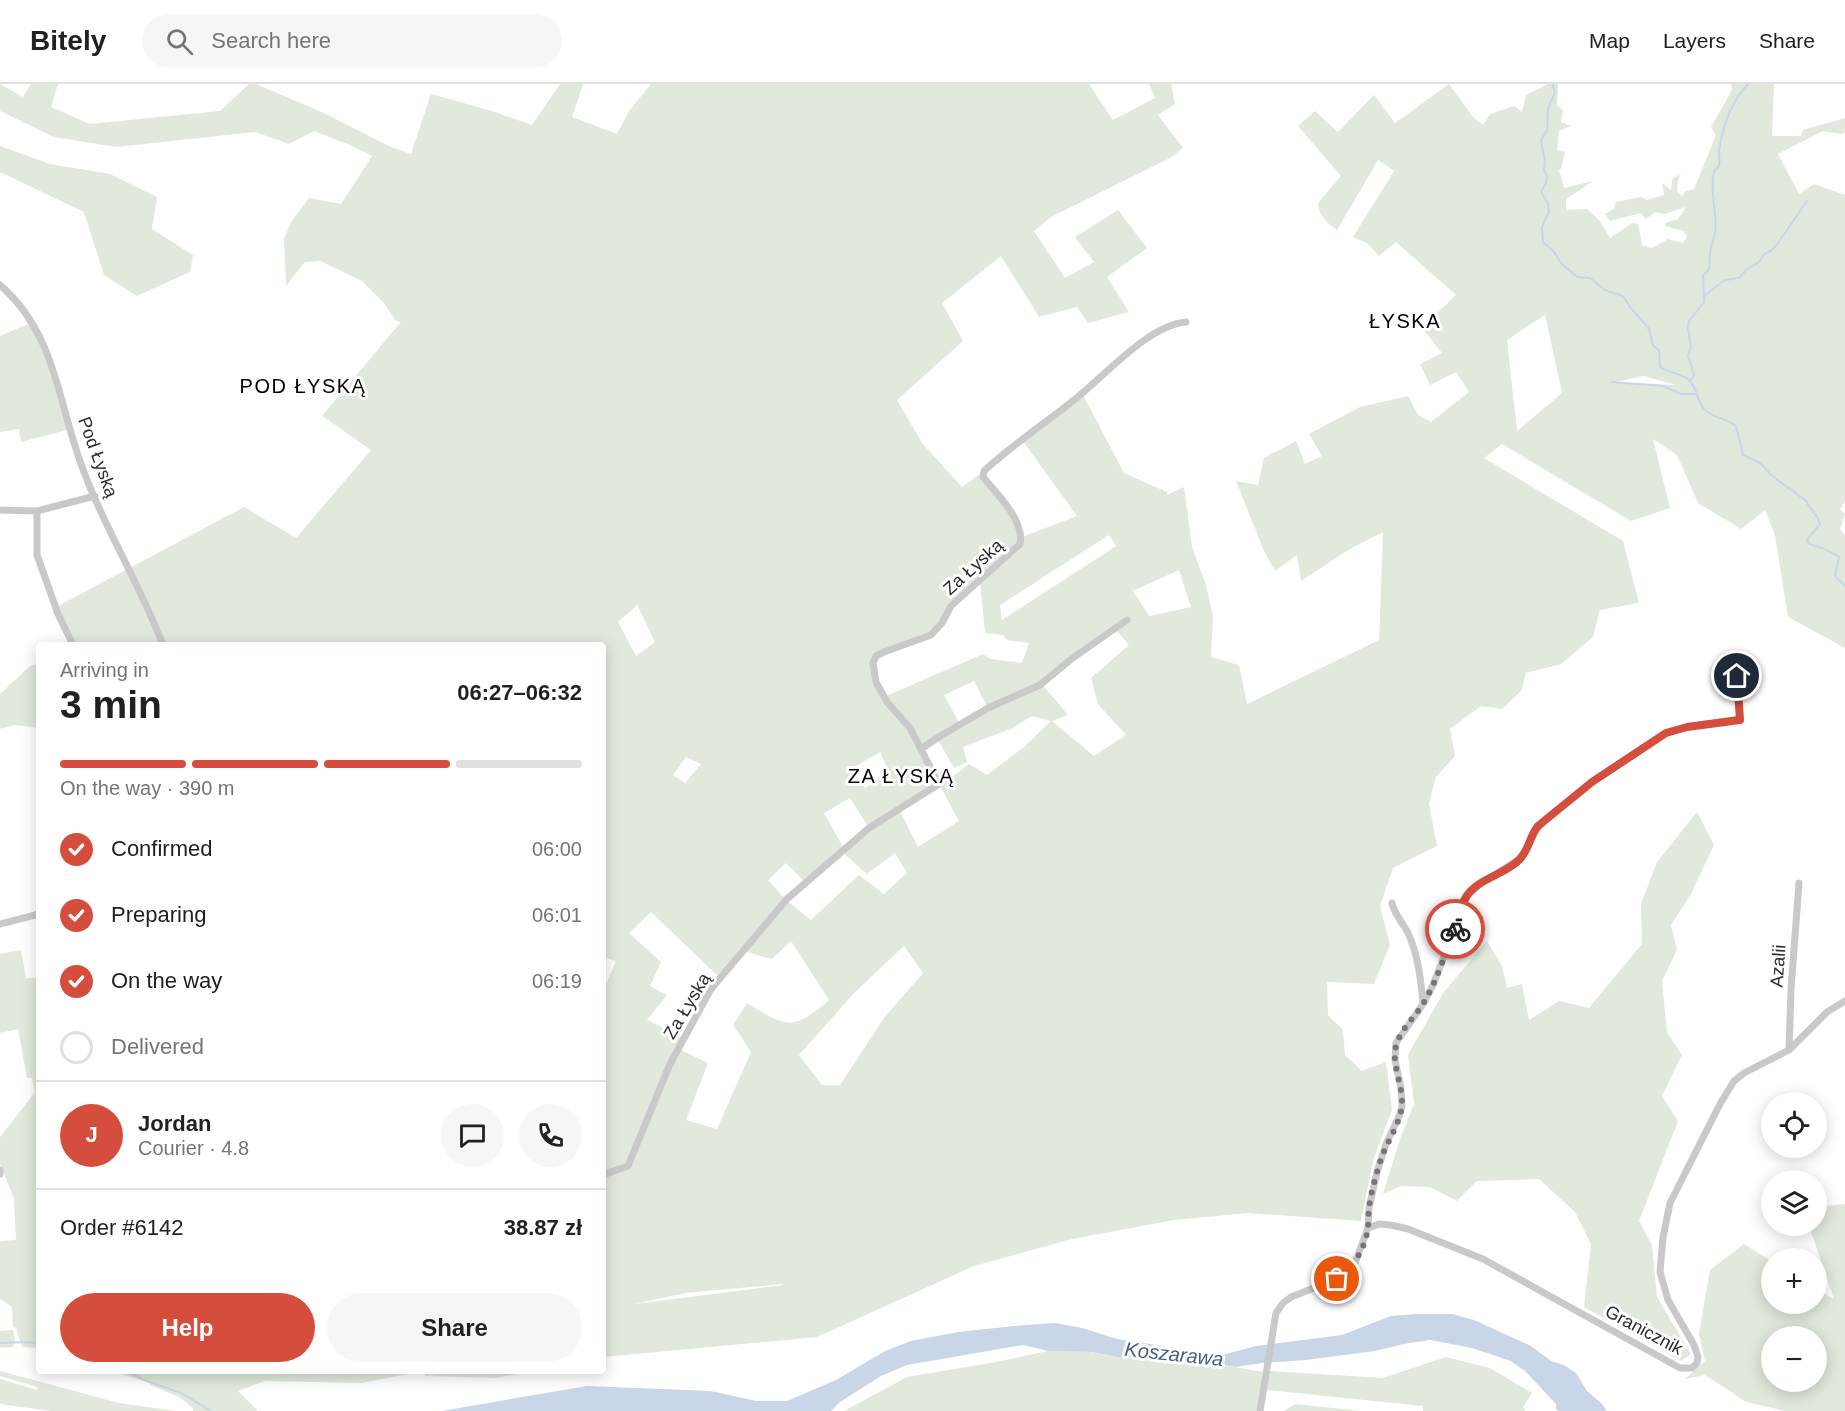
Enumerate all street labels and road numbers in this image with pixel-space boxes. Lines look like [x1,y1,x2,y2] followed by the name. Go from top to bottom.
[74,414,122,501] street label: Pod Łyską
[939,534,1008,599] street label: Za Łyską
[1767,944,1789,988] street label: Azalii
[660,969,715,1042] street label: Za Łyską
[1602,1301,1687,1359] street label: Granicznik

